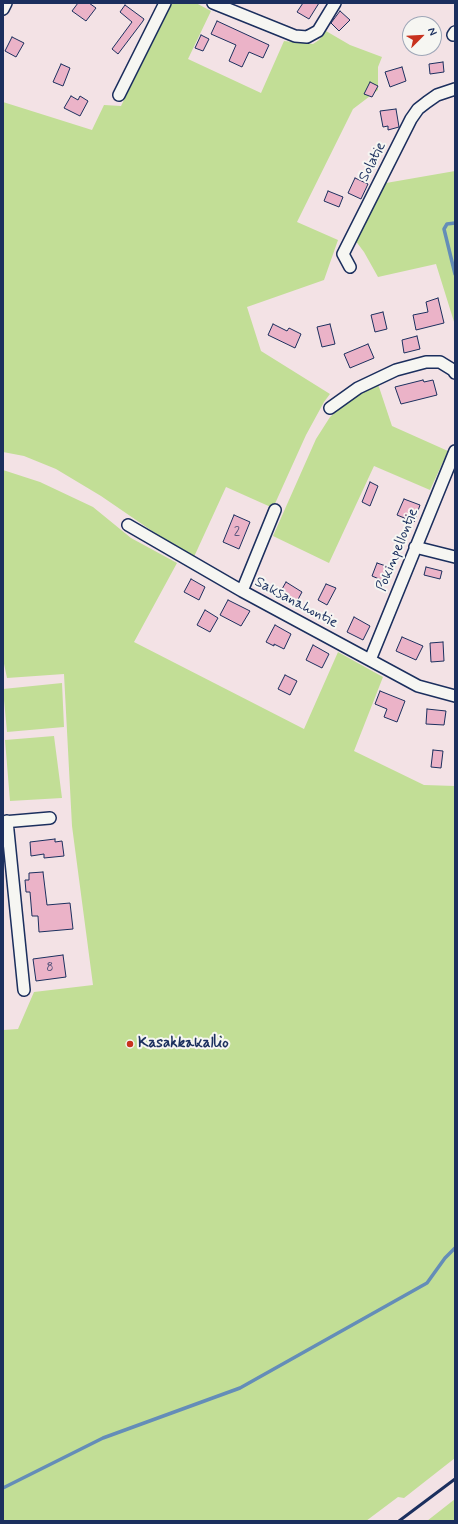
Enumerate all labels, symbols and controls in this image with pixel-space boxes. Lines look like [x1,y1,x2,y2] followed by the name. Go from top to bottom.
[402,16,442,56] north arrow
[424,25,440,38] text: N
[355,139,391,185] street label: Solatie
[373,506,423,594] street label: Pokinpellontie
[234,524,240,540] house number: 2
[251,573,341,633] street label: Saksanahontie
[46,960,54,976] house number: 8
[138,1035,229,1053] place label: Kasakkakallio
[125,1039,135,1049] marker: Kasakkakallio

